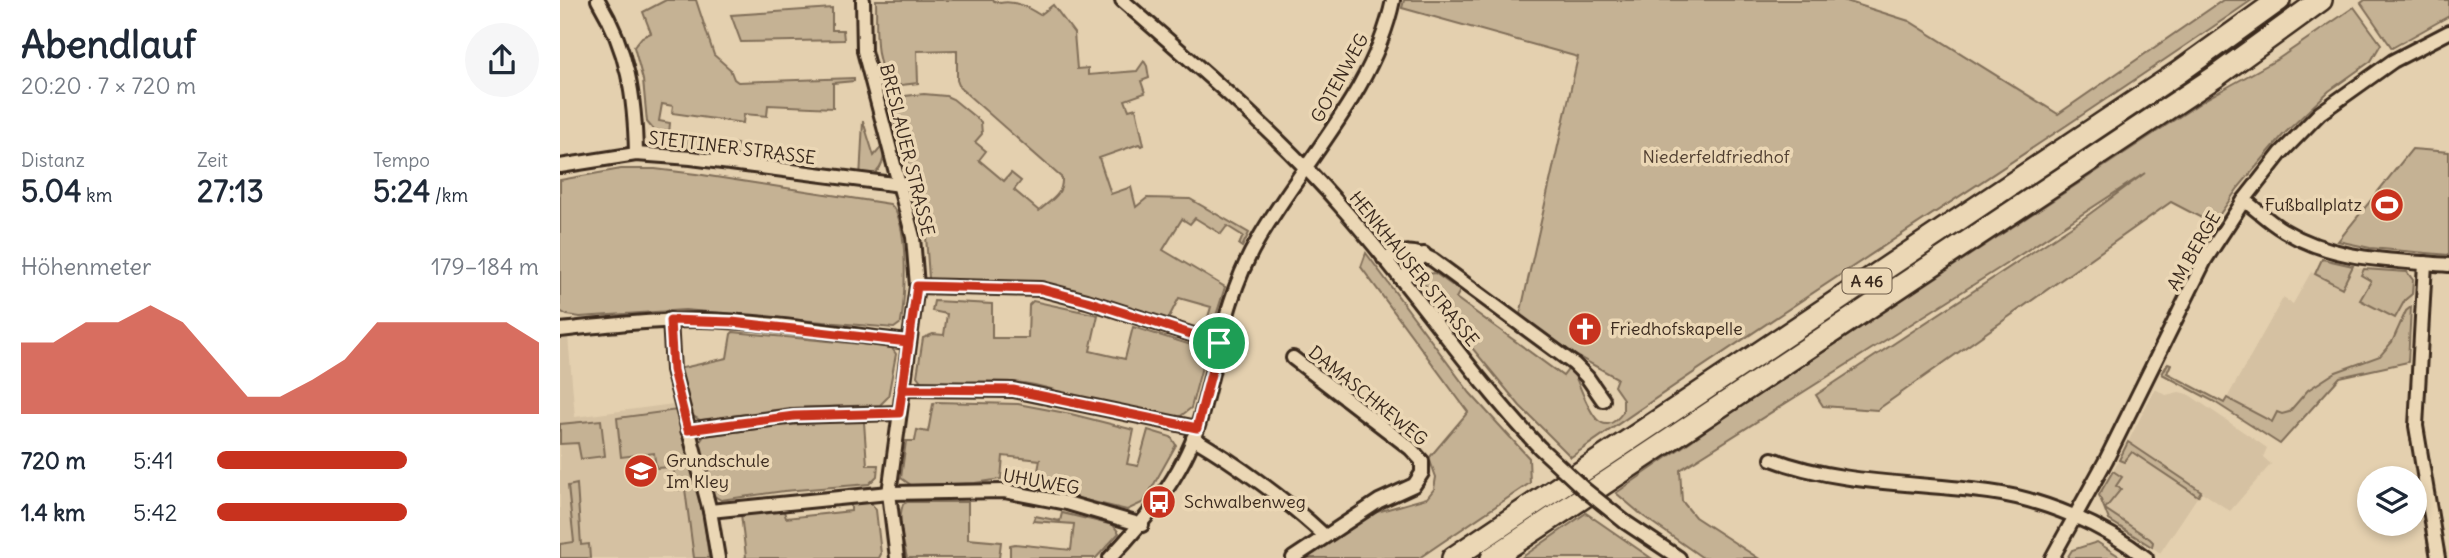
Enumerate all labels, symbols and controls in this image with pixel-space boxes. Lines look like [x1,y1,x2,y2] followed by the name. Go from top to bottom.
[21,21,196,68] text: Abendlauf
[465,23,539,97] button: share
[1306,29,1373,126] street label: GOTENWEG
[875,61,940,238] street label: BRESLAUER STRASSE
[21,71,196,100] text: 20:20 · 7 × 720 m
[647,126,817,169] street label: STETTINER STRASSE
[1642,145,1791,168] park label: Niederfeldfriedhof
[21,148,85,172] text: Distanz
[197,148,228,172] text: Zeit
[373,148,430,172] text: Tempo
[21,172,82,210] text: 5.04
[197,172,264,210] text: 27:13
[373,172,430,210] text: 5:24
[82,183,112,207] text: km
[430,183,468,207] text: /km
[1345,186,1484,351] street label: HENKHAUSER STRASSE
[2368,186,2406,224] sports icon: Fußballplatz
[2265,193,2362,216] place label: Fußballplatz
[2162,207,2225,295] street label: AM BERGE
[21,252,151,281] text: Höhenmeter
[431,252,539,281] text: 179–184 m
[1842,268,1892,294] road number: A 46
[1566,310,1604,348] church icon: Friedhofskapelle
[1189,313,1249,373] pin
[1610,317,1743,340] place label: Friedhofskapelle
[1200,324,1238,362] icon: arrive
[1304,341,1432,451] street label: DAMASCHKEWEG
[21,446,86,475] text: 720 m
[133,446,174,475] text: 5:41
[666,449,770,493] place label: Grundschule Im Kley
[622,452,660,490] school or university icon: Grundschule Im Kley
[1001,463,1081,500] street label: UHUWEG
[2357,466,2427,536] map controls
[2357,466,2427,536] button: layers
[1140,483,1178,521] bus stop icon: Schwalbenweg
[1184,490,1306,513] place label: Schwalbenweg
[21,498,85,527] text: 1.4 km
[133,498,177,527] text: 5:42

